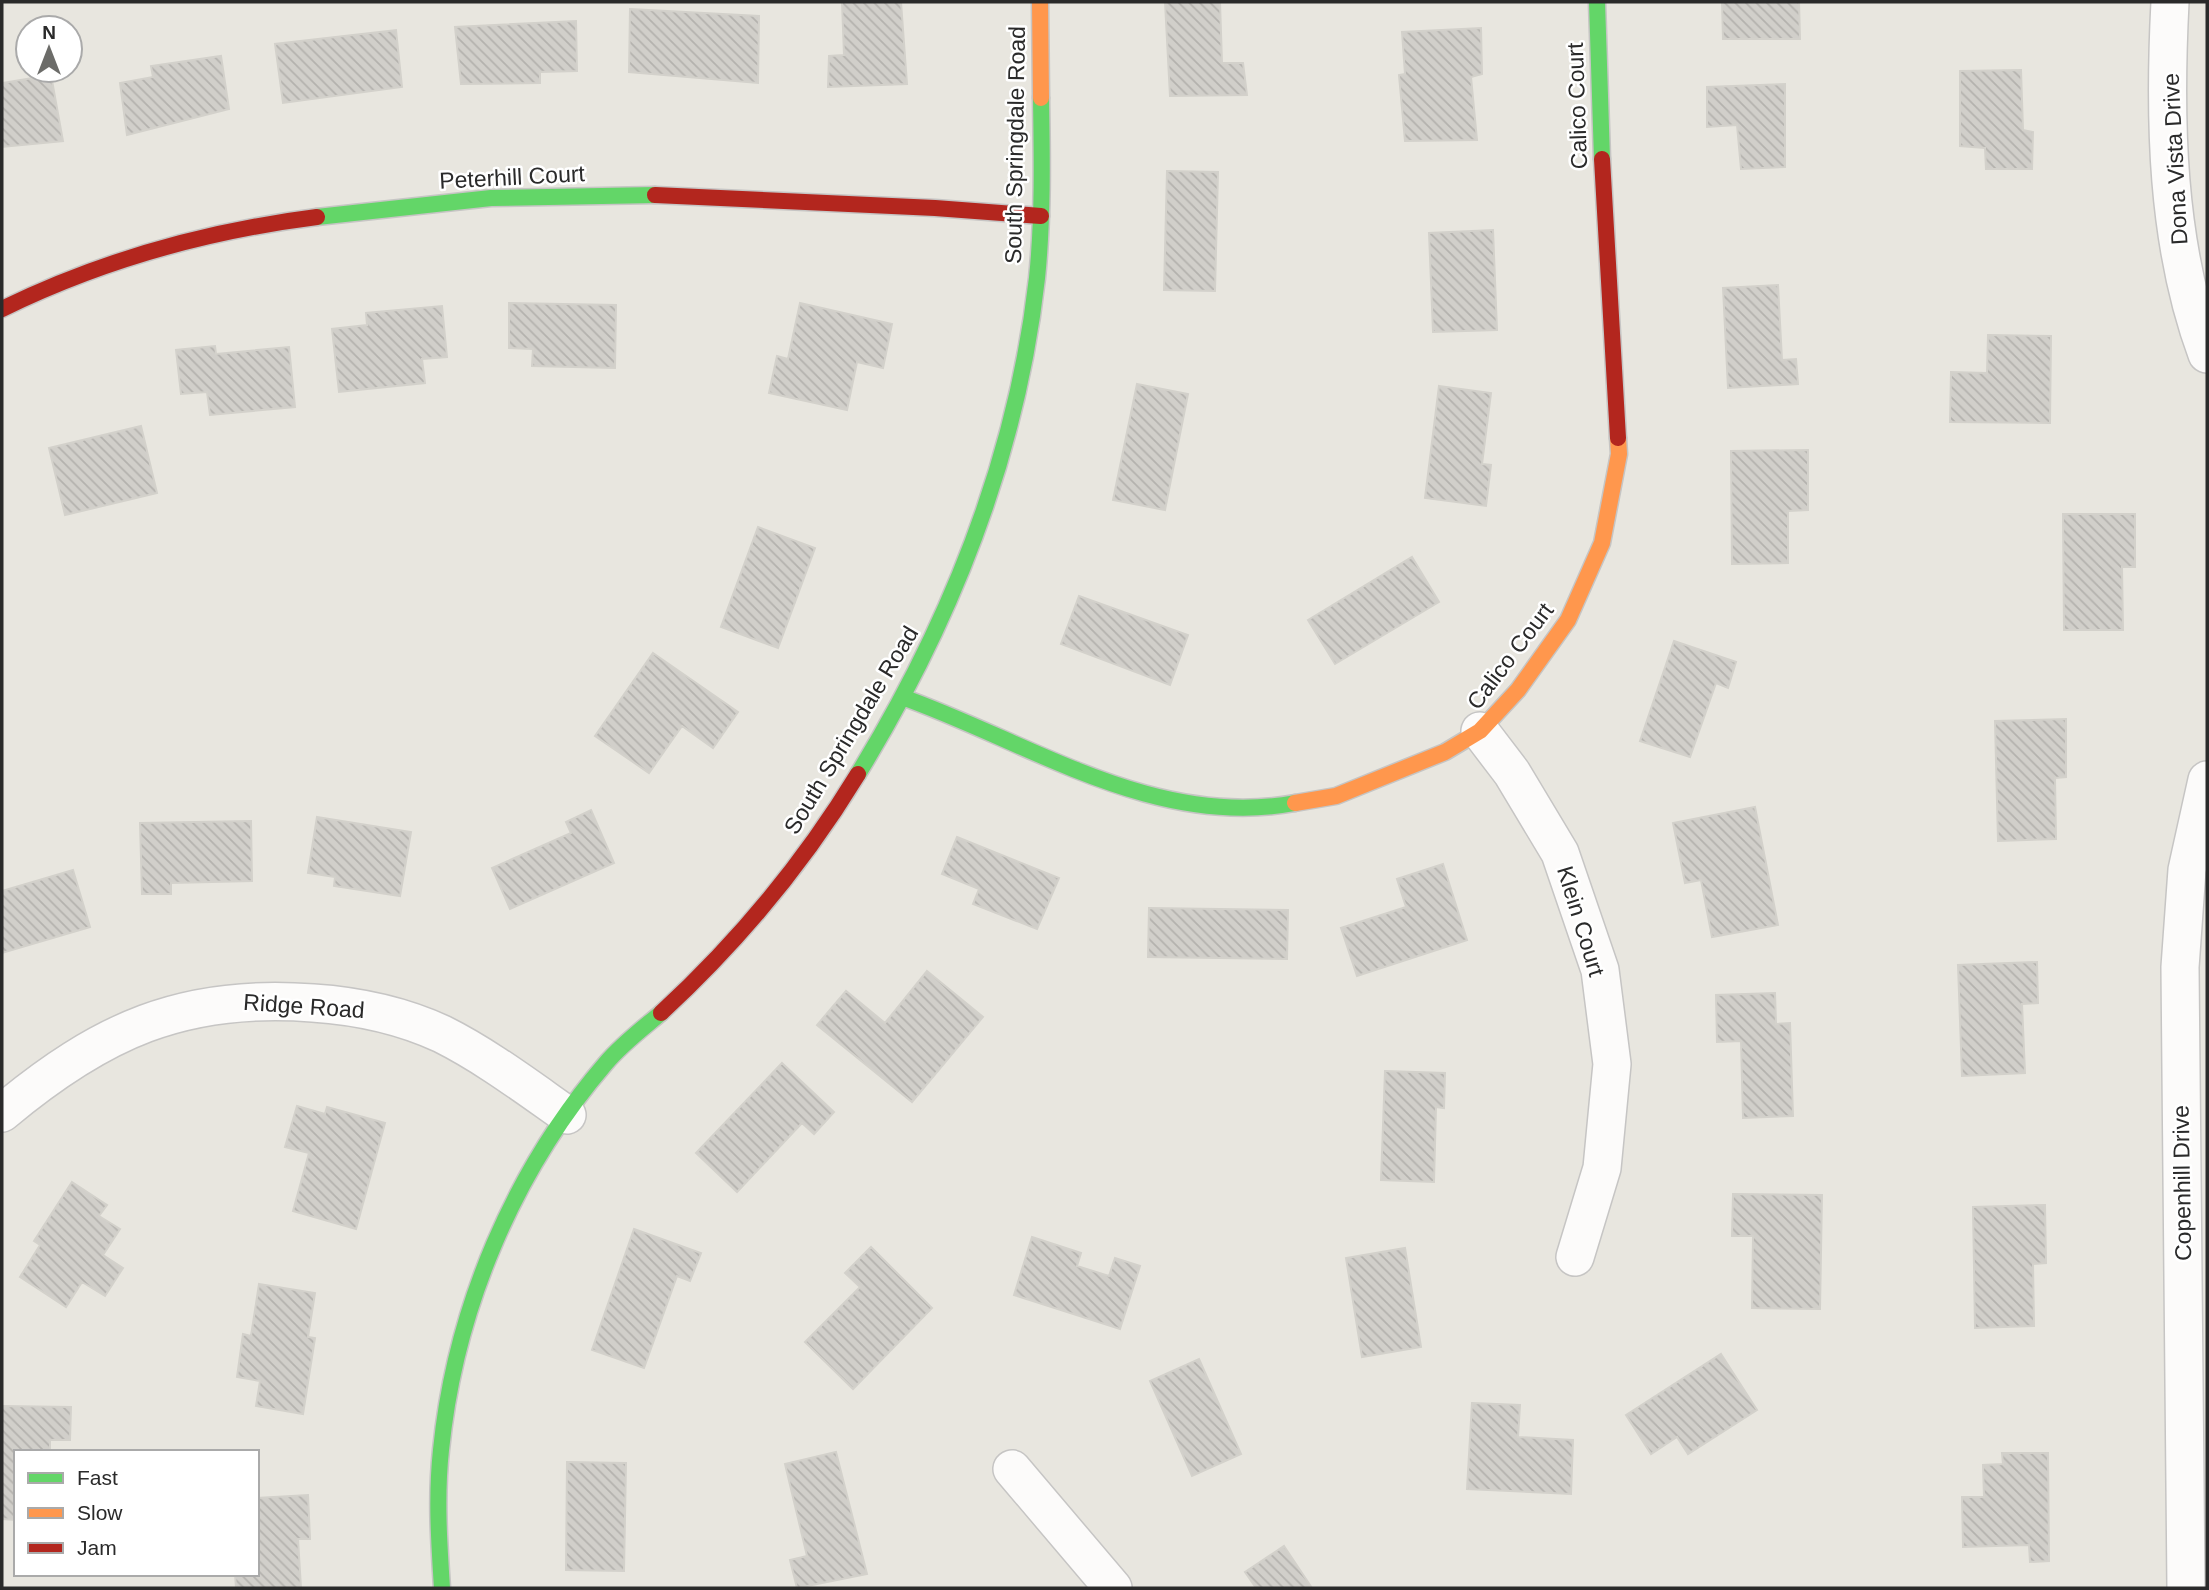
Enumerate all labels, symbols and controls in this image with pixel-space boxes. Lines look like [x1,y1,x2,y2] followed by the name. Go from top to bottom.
[14,14,84,84] north arrow
[42,22,56,43] text: N
[1000,26,1030,264] street label: South Springdale Road
[1562,42,1592,170] street label: Calico Court
[2158,72,2192,246] street label: Dona Vista Drive
[439,160,586,194] street label: Peterhill Court
[1462,597,1559,714] street label: Calico Court
[779,621,923,839] street label: South Springdale Road
[1552,863,1610,980] street label: Klein Court
[243,989,365,1023] street label: Ridge Road
[2168,1105,2196,1261] street label: Copenhill Drive
[14,1450,259,1576] legend
[77,1466,118,1489] text: Fast
[77,1501,123,1524] text: Slow
[77,1536,117,1559] text: Jam

